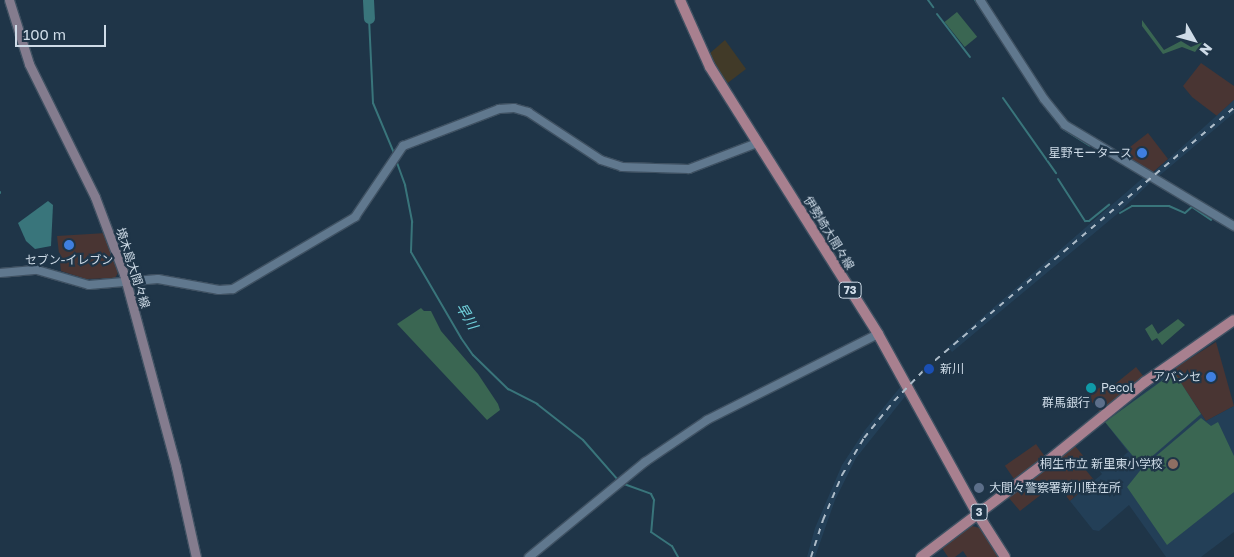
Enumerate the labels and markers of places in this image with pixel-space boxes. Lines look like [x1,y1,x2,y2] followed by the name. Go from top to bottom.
[1048,146,1132,160] place label: 星野モータース
[1136,147,1148,159] marker: 星野モータース
[63,239,75,251] marker: セブン-イレブン
[25,253,113,267] place label: セブン-イレブン
[922,362,936,376] marker: 新川
[940,362,964,376] place label: 新川
[1153,370,1201,384] place label: アバンセ
[1205,371,1217,383] marker: アバンセ
[1101,381,1133,395] place label: Pecol
[1085,382,1097,394] marker: Pecol
[1042,396,1090,410] place label: 群馬銀行
[1094,397,1106,409] marker: 群馬銀行
[1040,457,1163,471] place label: 桐生市立 新里東小学校
[1167,458,1179,470] marker: 桐生市立 新里東小学校
[989,481,1121,495] place label: 大間々警察署新川駐在所
[973,482,985,494] marker: 大間々警察署新川駐在所

